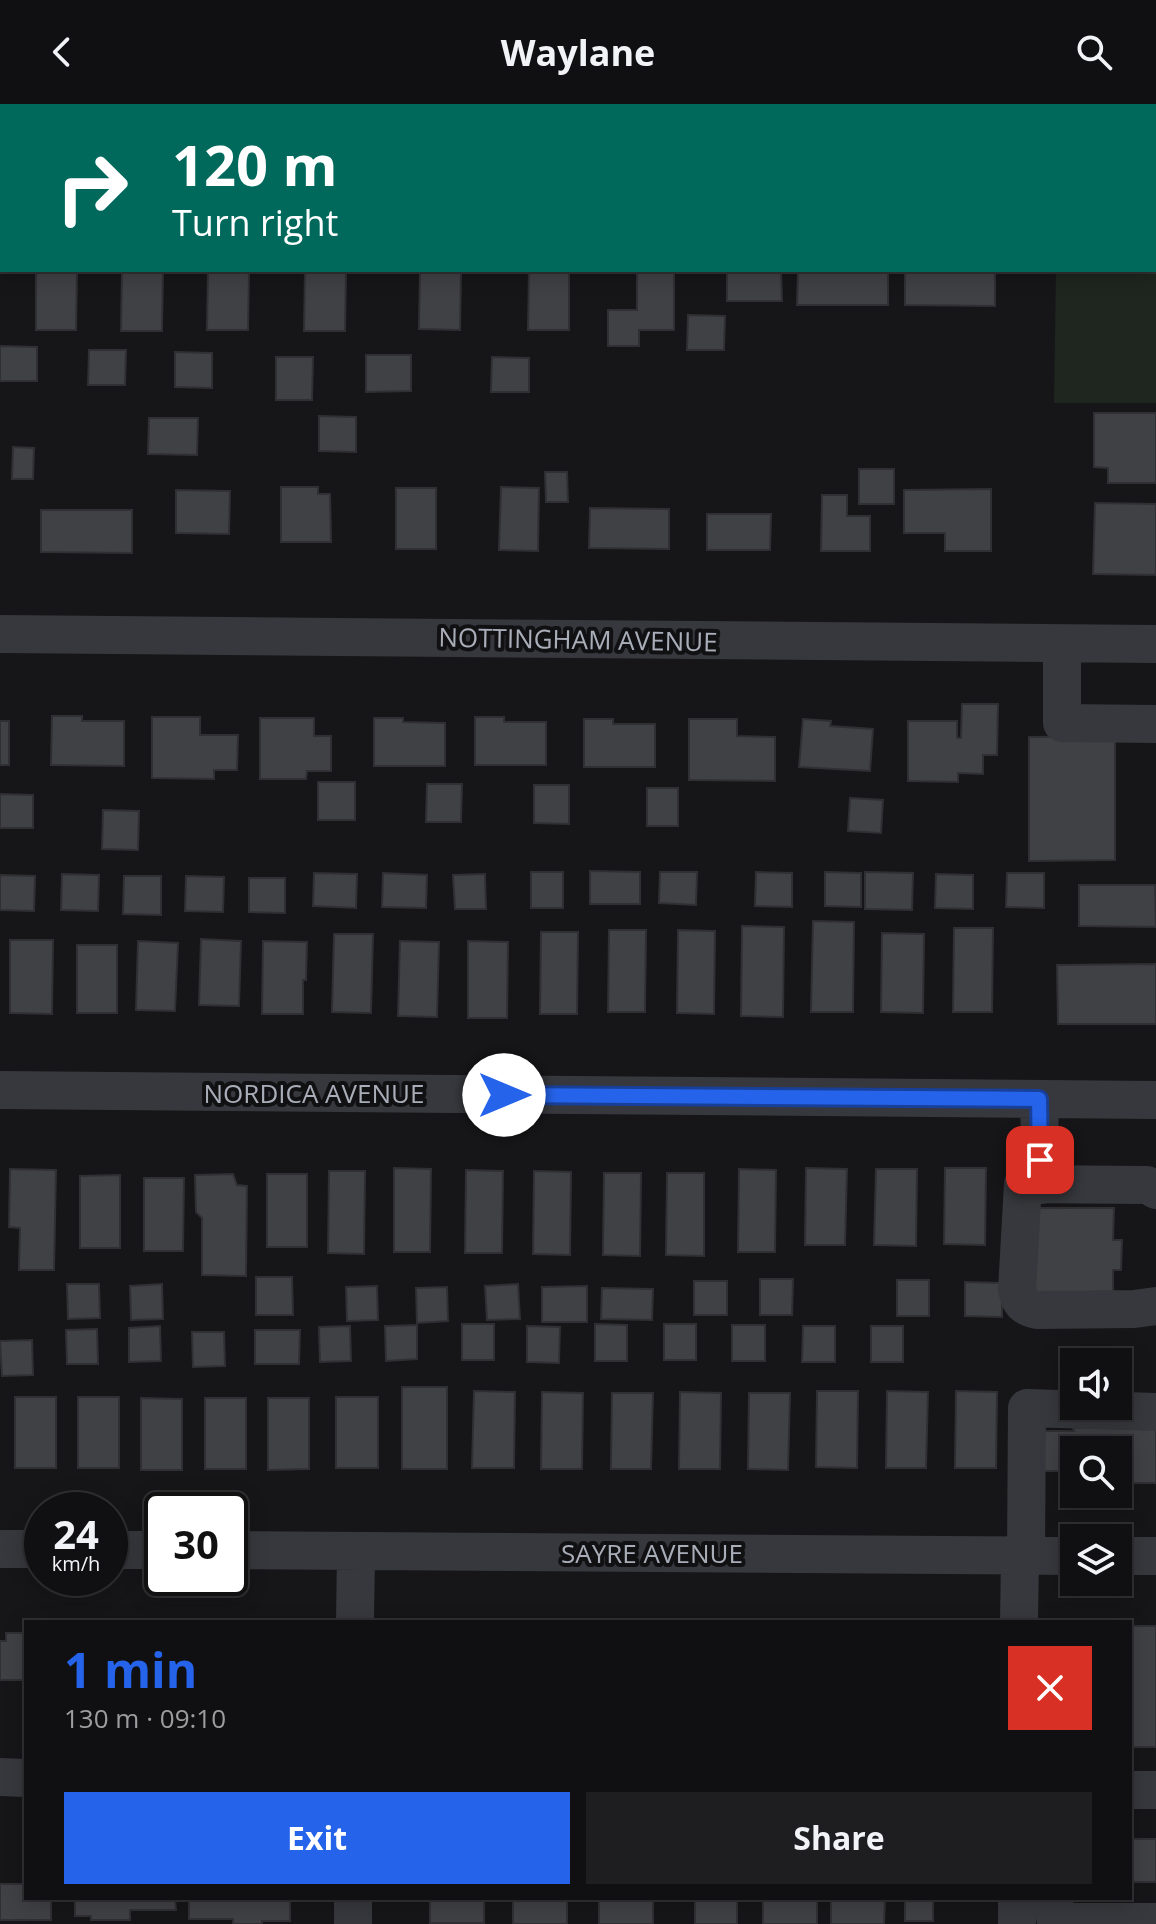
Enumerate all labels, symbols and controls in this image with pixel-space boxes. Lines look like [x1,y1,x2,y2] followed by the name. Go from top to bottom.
[501,28,655,77] text: Waylane
[40,30,84,74] icon: back
[1072,30,1116,74] icon: search
[172,126,338,202] text: 120 m
[40,136,144,240] icon: right
[172,198,338,247] text: Turn right
[438,619,718,659] street label: NOTTINGHAM AVENUE
[462,1053,546,1137] position arrow
[204,1075,424,1111] street label: NORDICA AVENUE
[1006,1126,1074,1194] pin
[1018,1138,1062,1182] icon: arrive
[1060,1348,1132,1596] map controls
[1060,1348,1132,1420] button: sound
[1060,1436,1132,1508] button: search
[144,1492,248,1596] speed limit sign: 30
[53,1506,99,1561] text: 24
[1060,1524,1132,1596] button: layers
[561,1535,743,1571] street label: SAYRE AVENUE
[52,1550,100,1577] text: km/h
[64,1637,197,1702] text: 1 min
[1008,1646,1092,1730] button: close
[64,1700,226,1736] text: 130 m · 09:10
[64,1792,570,1884] button: Exit
[586,1792,1092,1884] button: Share

